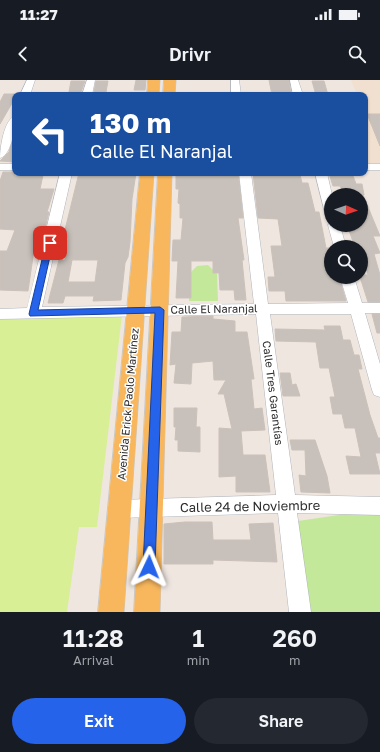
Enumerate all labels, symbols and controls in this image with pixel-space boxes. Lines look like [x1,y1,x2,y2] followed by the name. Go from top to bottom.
[20,5,58,23] text: 11:27
[12,43,34,65] icon: back
[169,43,211,65] text: Drivr
[346,43,368,65] icon: search
[90,106,171,139] text: 130 m
[24,108,76,160] icon: left
[90,140,233,162] text: Calle El Naranjal
[324,188,368,232] north arrow
[324,188,368,284] map controls
[33,226,67,260] pin
[39,232,61,254] icon: arrive
[324,240,368,284] button: search
[170,301,258,316] street label: Calle El Naranjal
[114,327,141,480] street label: Avenida Erick Paolo Martínez
[261,340,286,446] street label: Calle Tres Garantías
[180,497,320,515] street label: Calle 24 de Noviembre
[128,546,170,588] position arrow
[63,623,124,652] text: 11:28
[192,623,204,652] text: 1
[272,623,317,652] text: 260
[73,652,114,668] text: Arrival
[187,652,210,668] text: min
[289,652,301,668] text: m
[12,698,186,744] button: Exit
[194,698,368,744] button: Share

